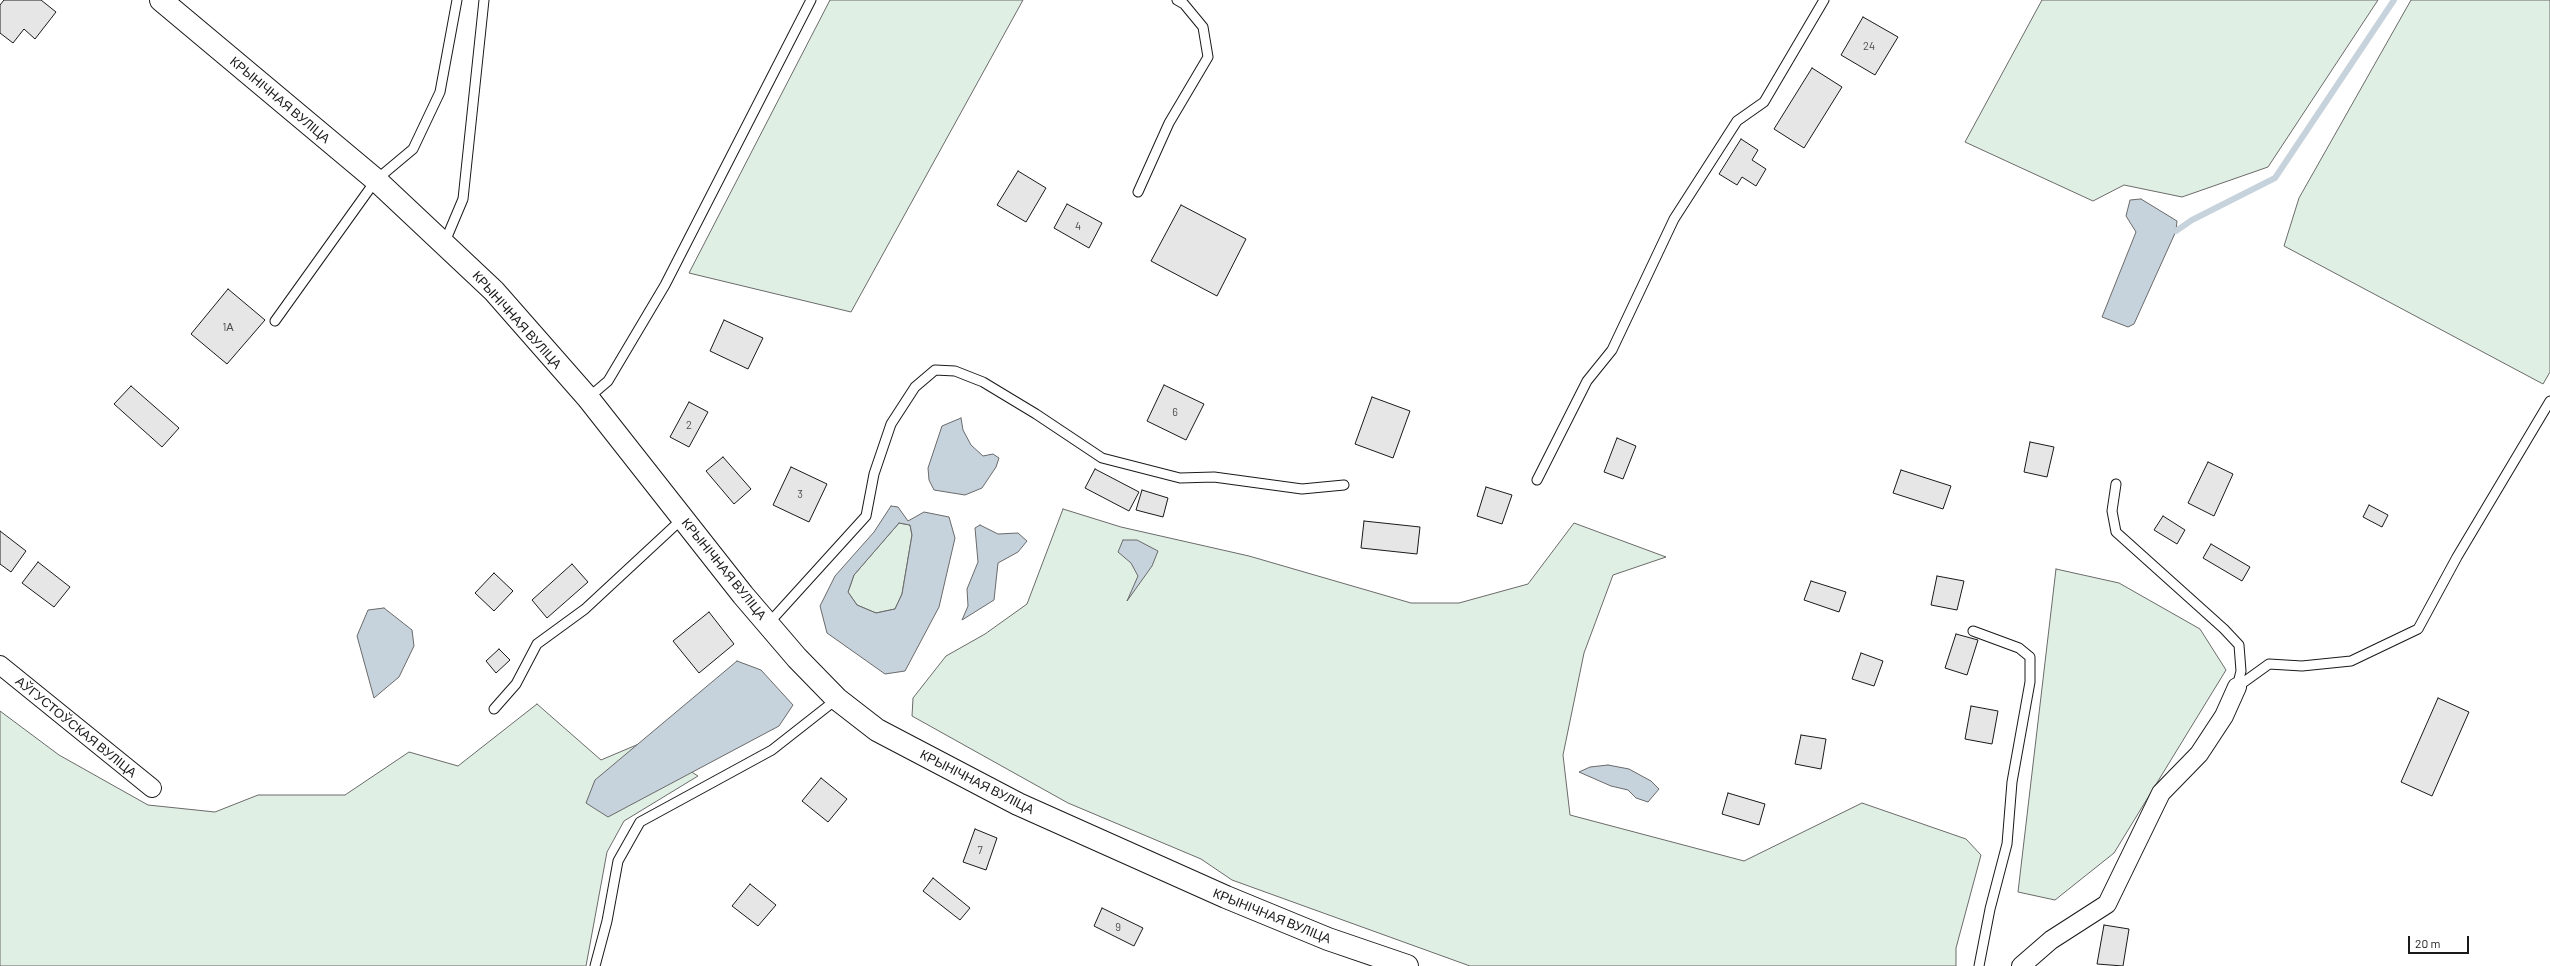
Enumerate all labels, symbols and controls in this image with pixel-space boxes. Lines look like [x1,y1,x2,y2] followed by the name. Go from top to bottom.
[1863,39,1875,53] house number: 24
[227,54,333,146] street label: КРЫНІЧНАЯ ВУЛІЦА
[1075,219,1081,233] house number: 4
[469,268,565,372] street label: КРЫНІЧНАЯ ВУЛІЦА
[222,320,234,334] house number: 1А
[1172,405,1178,419] house number: 6
[686,418,692,432] house number: 2
[797,487,803,501] house number: 3
[678,515,770,623] street label: КРЫНІЧНАЯ ВУЛІЦА
[12,673,140,781] street label: АЎГУСТОЎСКАЯ ВУЛІЦА
[917,746,1037,818] street label: КРЫНІЧНАЯ ВУЛІЦА
[977,843,983,857] house number: 7
[1211,885,1333,947] street label: КРЫНІЧНАЯ ВУЛІЦА
[1115,920,1121,934] house number: 9
[2410,928,2471,954] scale bar
[2415,936,2441,950] text: 20 m

